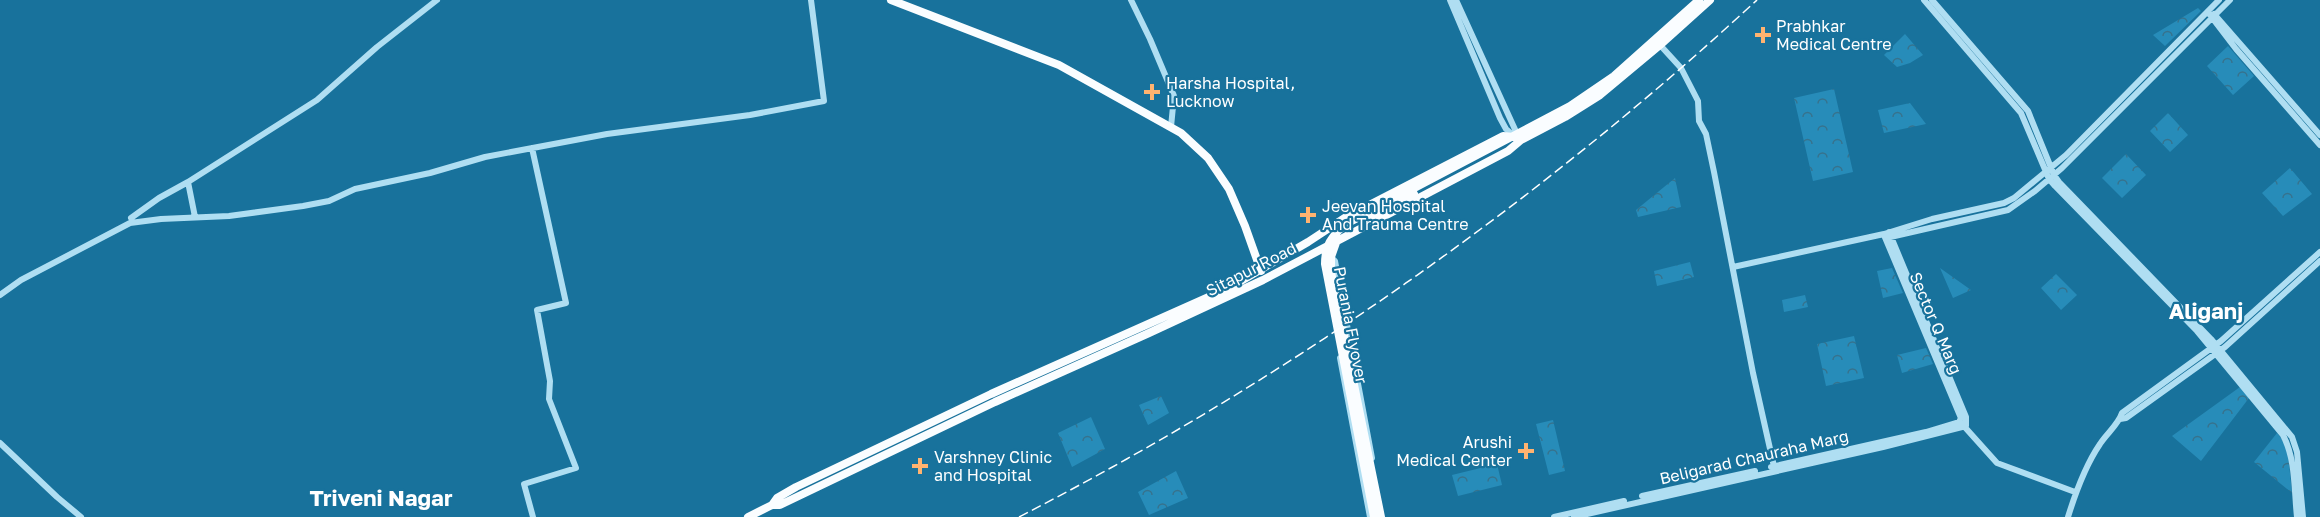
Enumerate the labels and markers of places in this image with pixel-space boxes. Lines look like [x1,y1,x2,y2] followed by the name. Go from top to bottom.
[1776,16,1892,54] place label: Prabhkar Medical Centre
[1754,26,1772,44] marker: Prabhkar Medical Centre
[1166,73,1295,111] place label: Harsha Hospital, Lucknow
[1143,83,1161,101] marker: Harsha Hospital, Lucknow
[1322,196,1468,234] place label: Jeevan Hospital And Trauma Centre
[1299,206,1317,224] marker: Jeevan Hospital And Trauma Centre
[1396,432,1512,470] place label: Arushi Medical Center
[1517,442,1535,460] marker: Arushi Medical Center
[934,447,1053,485] place label: Varshney Clinic and Hospital
[911,457,929,475] marker: Varshney Clinic and Hospital

